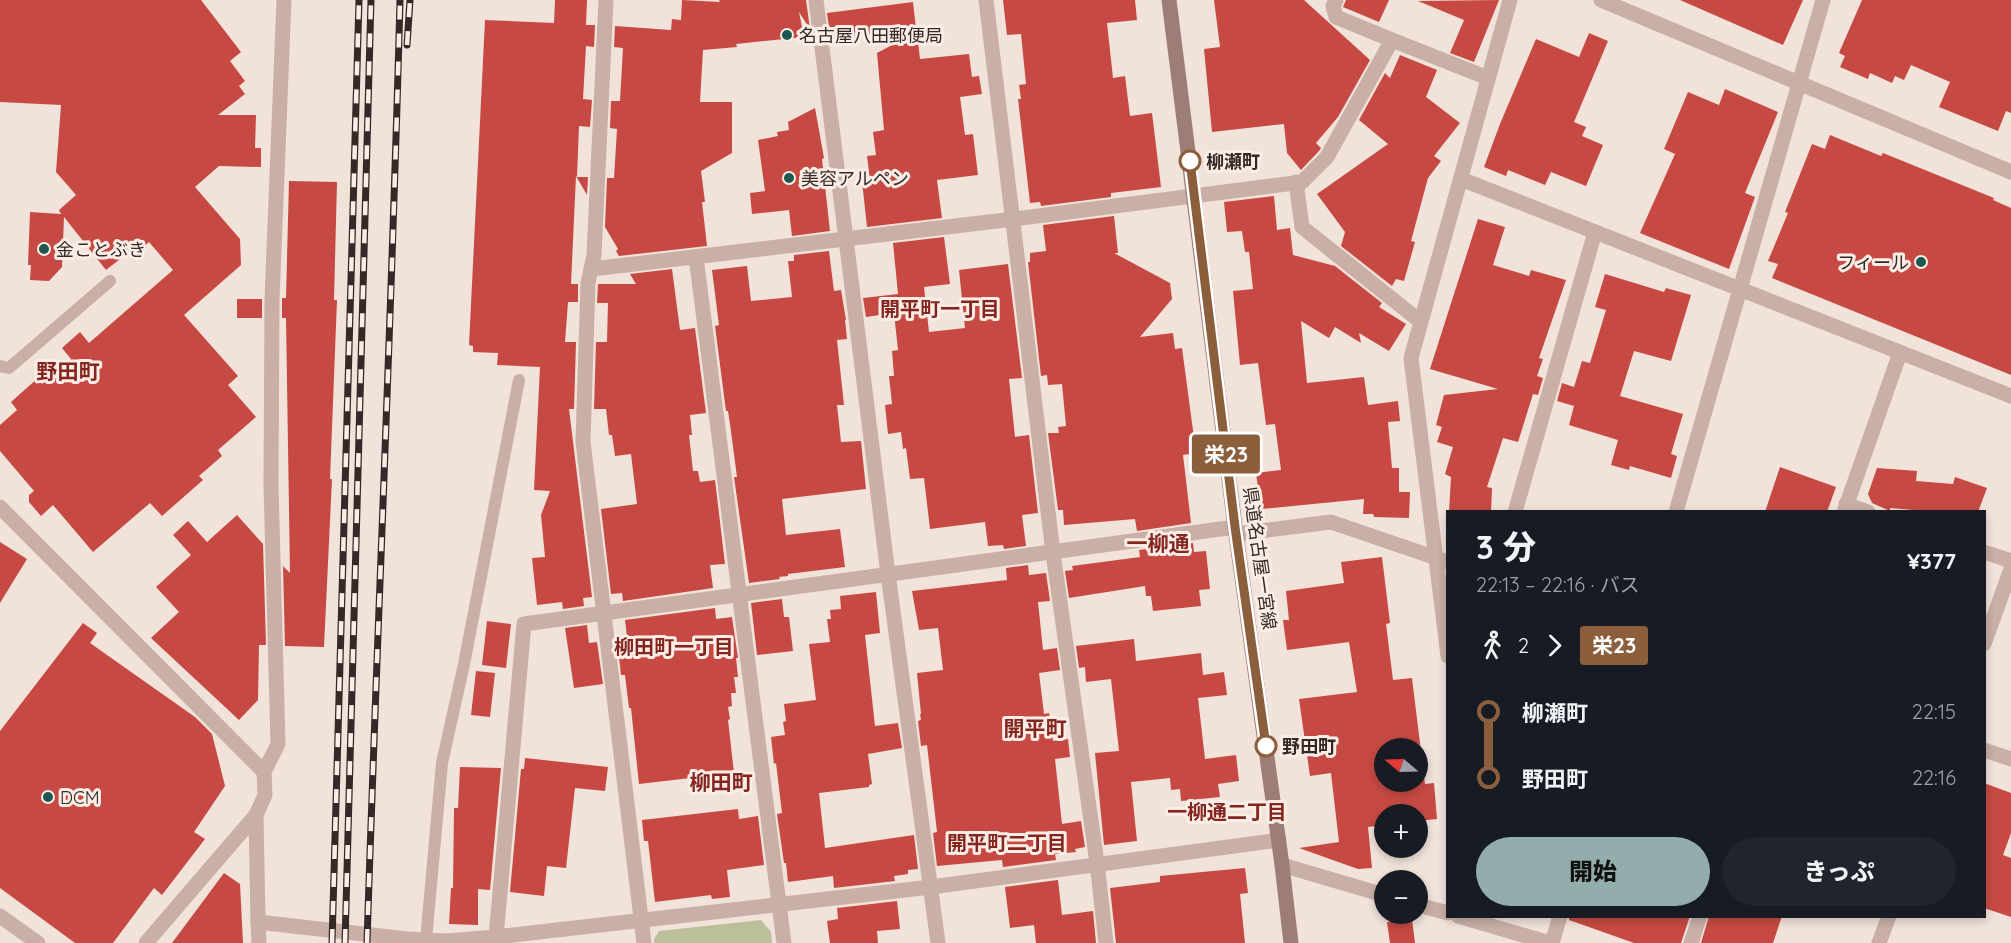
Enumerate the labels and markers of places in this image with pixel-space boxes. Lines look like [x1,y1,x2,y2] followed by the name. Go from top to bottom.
[799,24,943,47] place label: 名古屋八田郵便局
[780,28,794,42] marker: 名古屋八田郵便局
[1179,150,1201,172] marker: 柳瀬町
[1206,150,1260,173] place label: 柳瀬町
[801,167,909,190] place label: 美容アルペン
[782,171,796,185] marker: 美容アルペン
[56,238,146,261] place label: 金ことぶき
[37,242,51,256] marker: 金ことぶき
[1837,251,1909,274] place label: フィール
[1914,255,1928,269] marker: フィール
[1255,735,1277,757] marker: 野田町
[1282,735,1336,758] place label: 野田町
[60,786,100,809] place label: DCM
[41,790,55,804] marker: DCM

